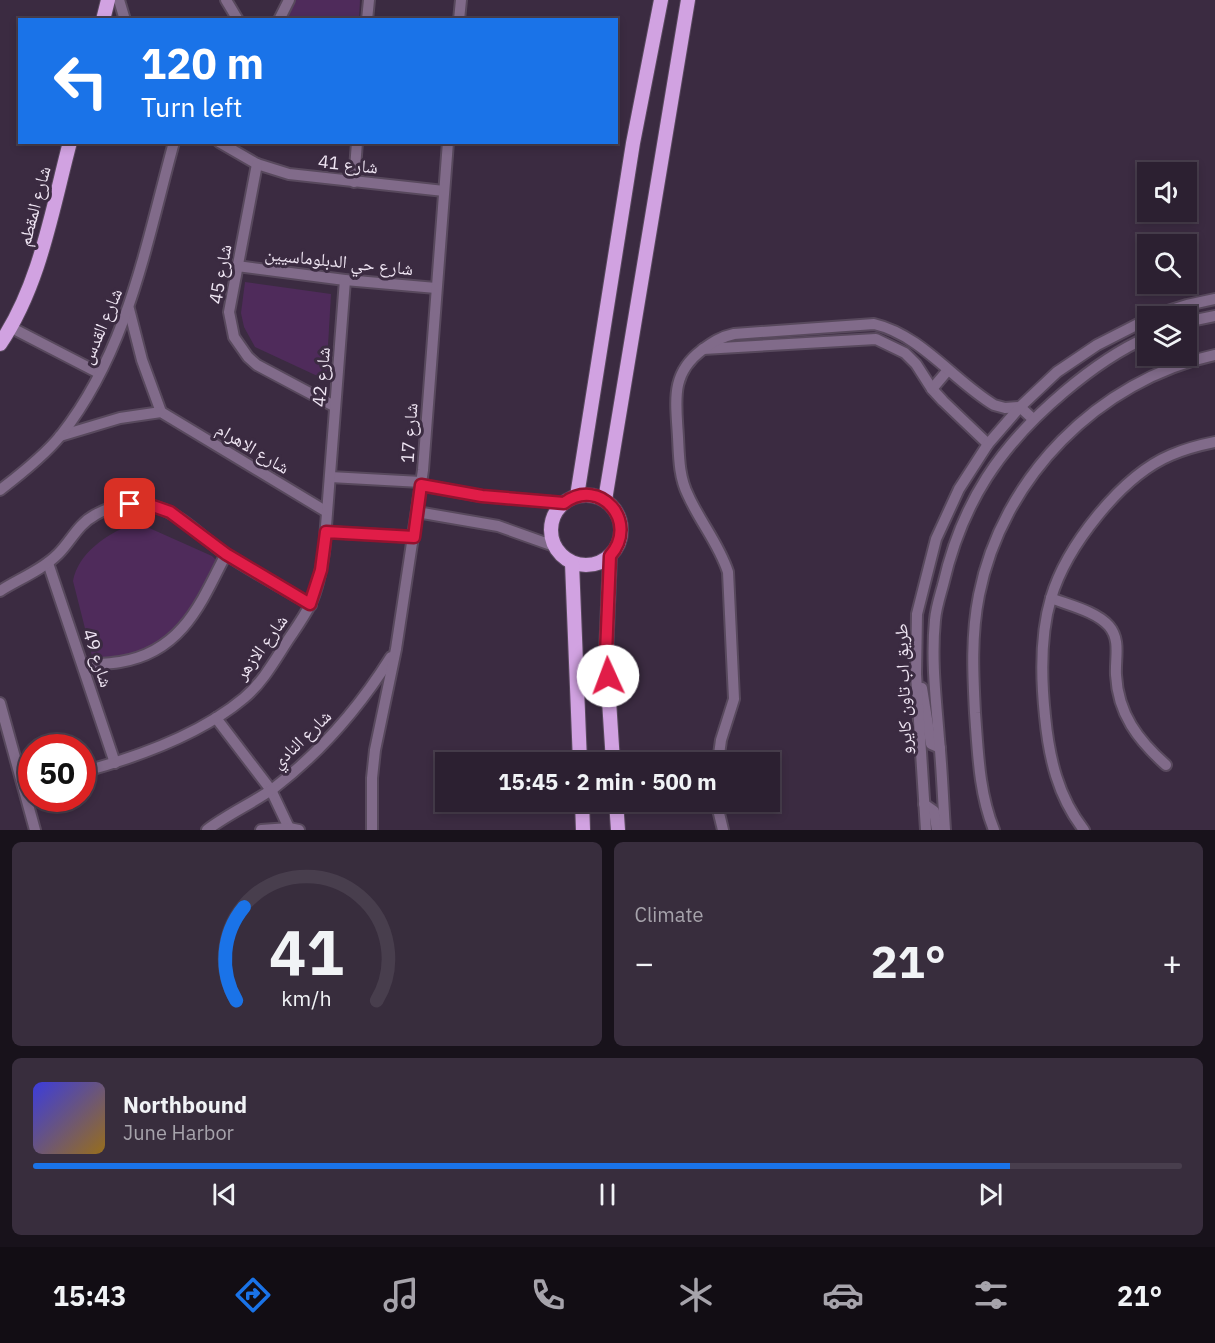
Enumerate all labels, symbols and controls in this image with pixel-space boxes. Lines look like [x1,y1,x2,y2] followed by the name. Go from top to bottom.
[141,36,264,91] text: 120 m
[42,42,120,120] icon: left
[141,89,242,124] text: Turn left
[317,149,379,179] street label: شارع 41
[1137,162,1197,366] map controls
[1137,162,1197,222] button: sound
[12,164,57,249] street label: شارع المقطم
[1137,234,1197,294] button: search
[203,242,237,306] street label: شارع 45
[263,242,414,284] street label: شارع حي الدبلوماسيين
[75,285,127,367] street label: شارع القدس
[1137,306,1197,366] button: layers
[307,346,335,408] street label: شارع 42
[395,402,423,464] street label: شارع 17
[212,417,294,480] street label: شارع الاهرام
[104,478,155,529] pin
[113,487,146,520] icon: arrive
[229,610,292,685] street label: شارع الازهر
[889,623,917,755] street label: طريق اب تاون كايرو
[78,626,118,690] street label: شارع 49
[576,644,640,708] position arrow
[266,705,338,776] street label: شارع النادي
[18,734,96,812] speed limit sign: 50
[498,767,717,796] text: 15:45 · 2 min · 500 m
[635,901,703,928] text: Climate
[269,911,344,992] text: 41
[871,932,946,990] text: 21°
[635,941,654,984] text: −
[1162,941,1182,984] text: +
[282,984,332,1012] text: km/h
[123,1090,247,1119] text: Northbound
[123,1119,234,1146] text: June Harbor
[208,1178,241,1211] icon: previous
[591,1178,624,1211] icon: pause
[974,1178,1007,1211] icon: next
[232,1274,274,1316] icon: directions
[380,1274,422,1316] icon: music
[527,1274,569,1316] icon: phone
[675,1274,717,1316] icon: climate
[822,1274,864,1316] icon: car
[970,1274,1012,1316] icon: filters
[53,1278,126,1313] text: 15:43
[1117,1278,1162,1313] text: 21°

